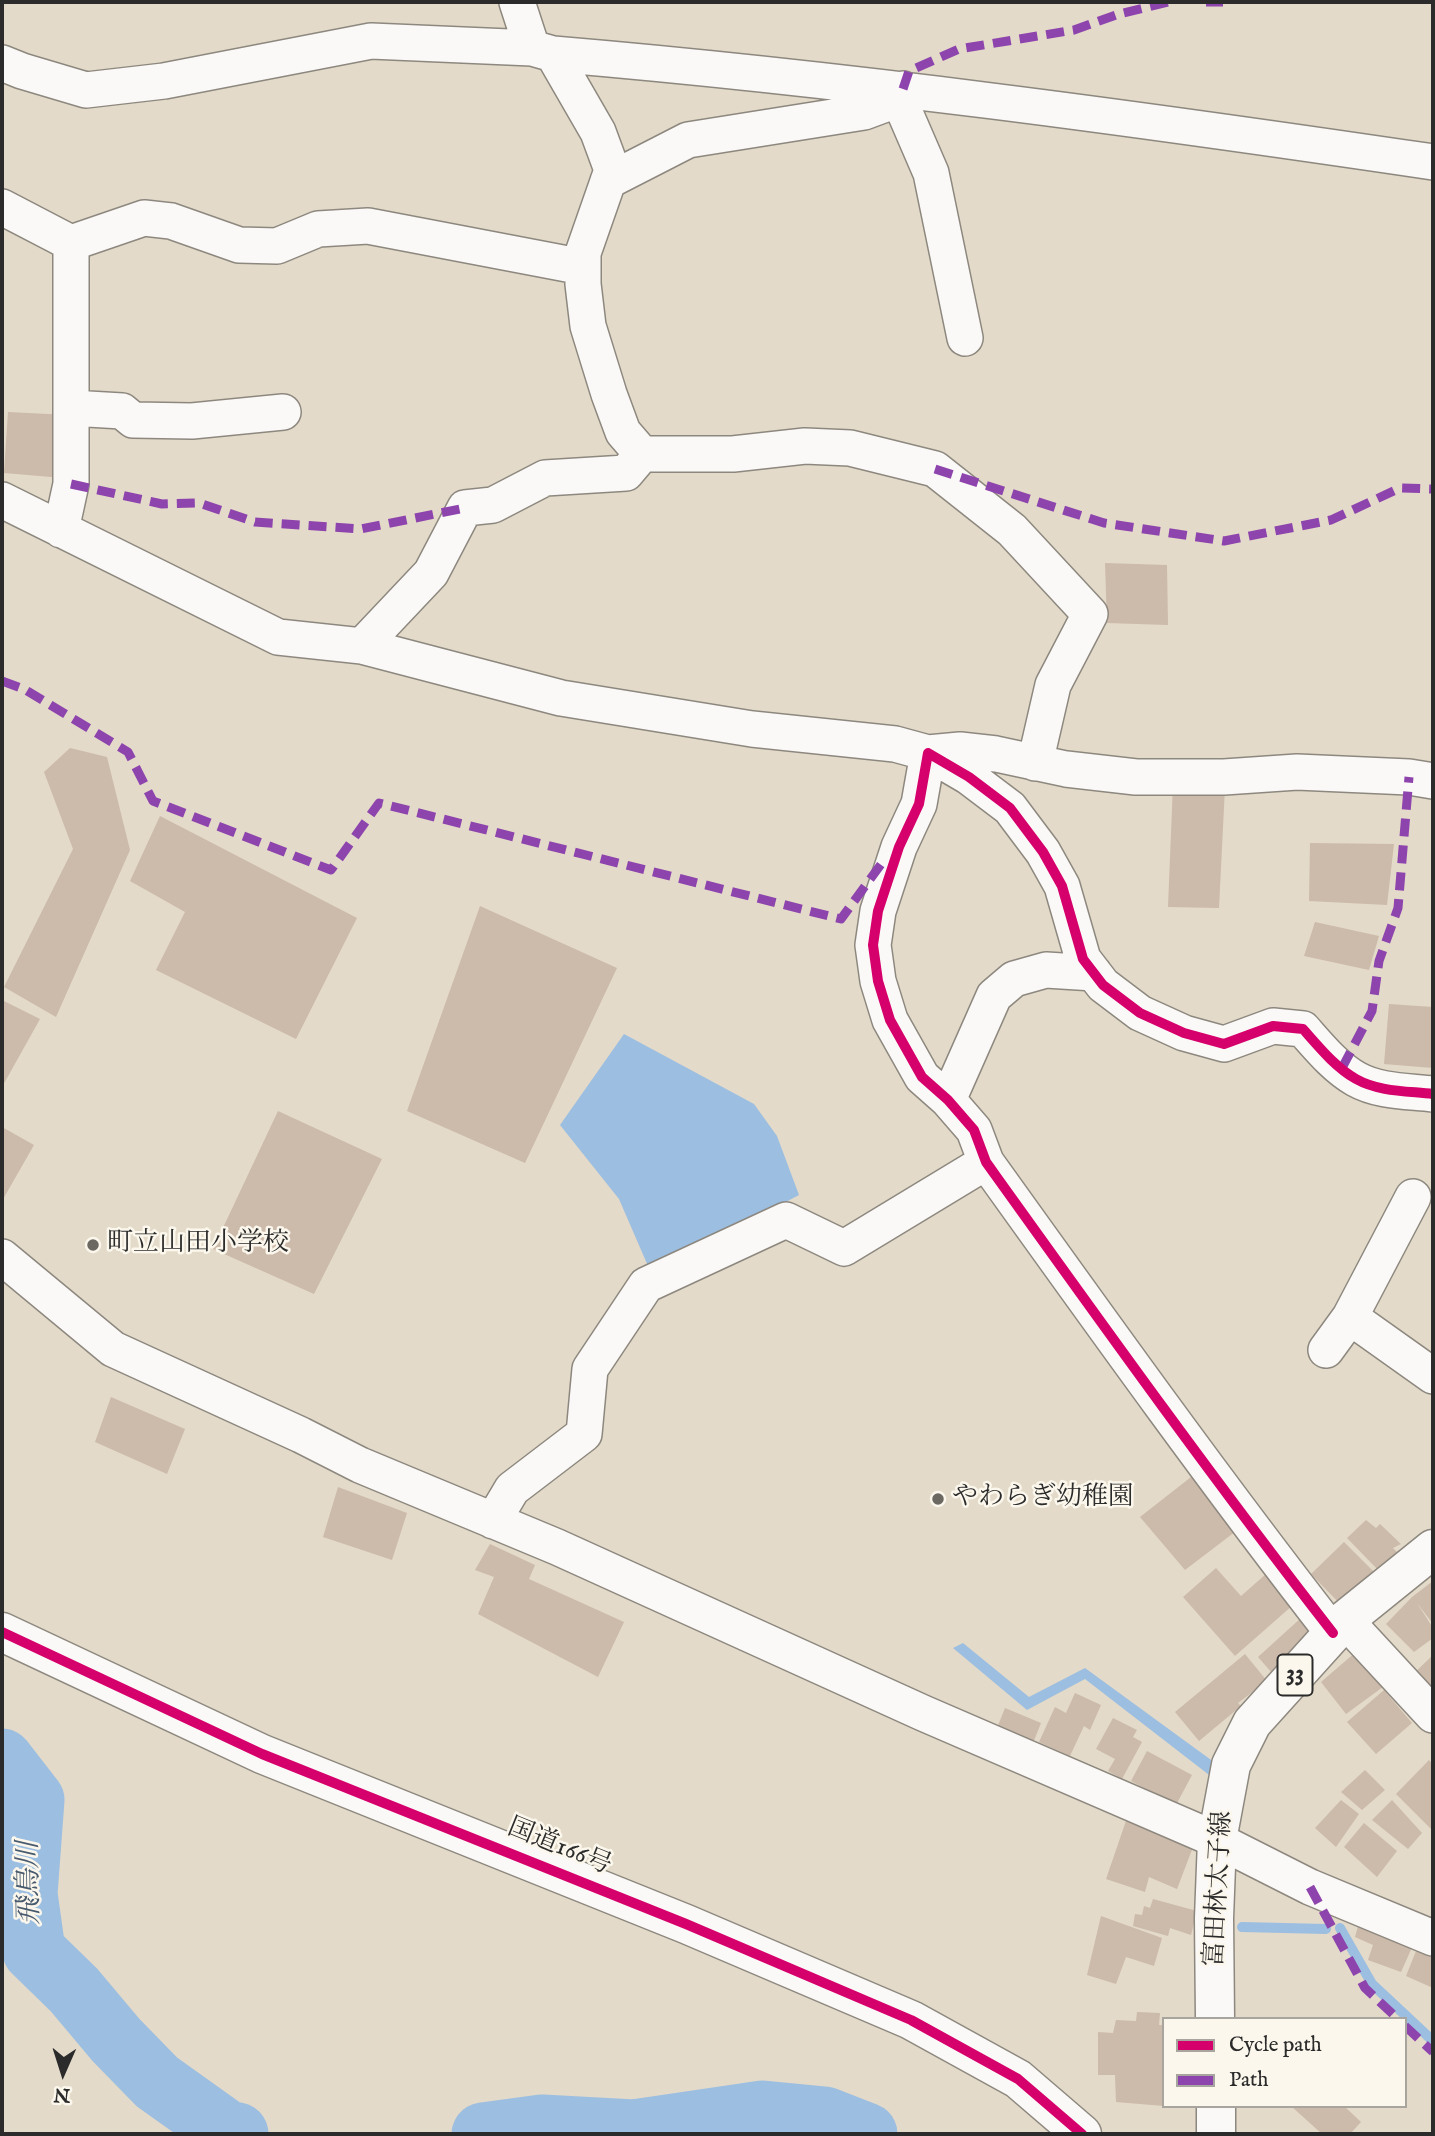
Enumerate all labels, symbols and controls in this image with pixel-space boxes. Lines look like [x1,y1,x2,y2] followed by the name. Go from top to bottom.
[107,1229,289,1261] place label: 町立山田小学校
[85,1237,101,1253] marker: 町立山田小学校
[952,1483,1134,1515] place label: やわらぎ幼稚園
[930,1491,946,1507] marker: やわらぎ幼稚園
[1278,1654,1312,1695] road number: 33
[1200,1810,1240,1968] street label: 富田林太子線
[502,1813,616,1883] street label: 国道166号
[13,1841,49,1925] water label: 飛鳥川
[1162,2017,1407,2108] legend
[1229,2032,1322,2059] text: Cycle path
[28,2038,98,2108] north arrow
[1229,2067,1268,2094] text: Path
[53,2082,71,2106] text: N

